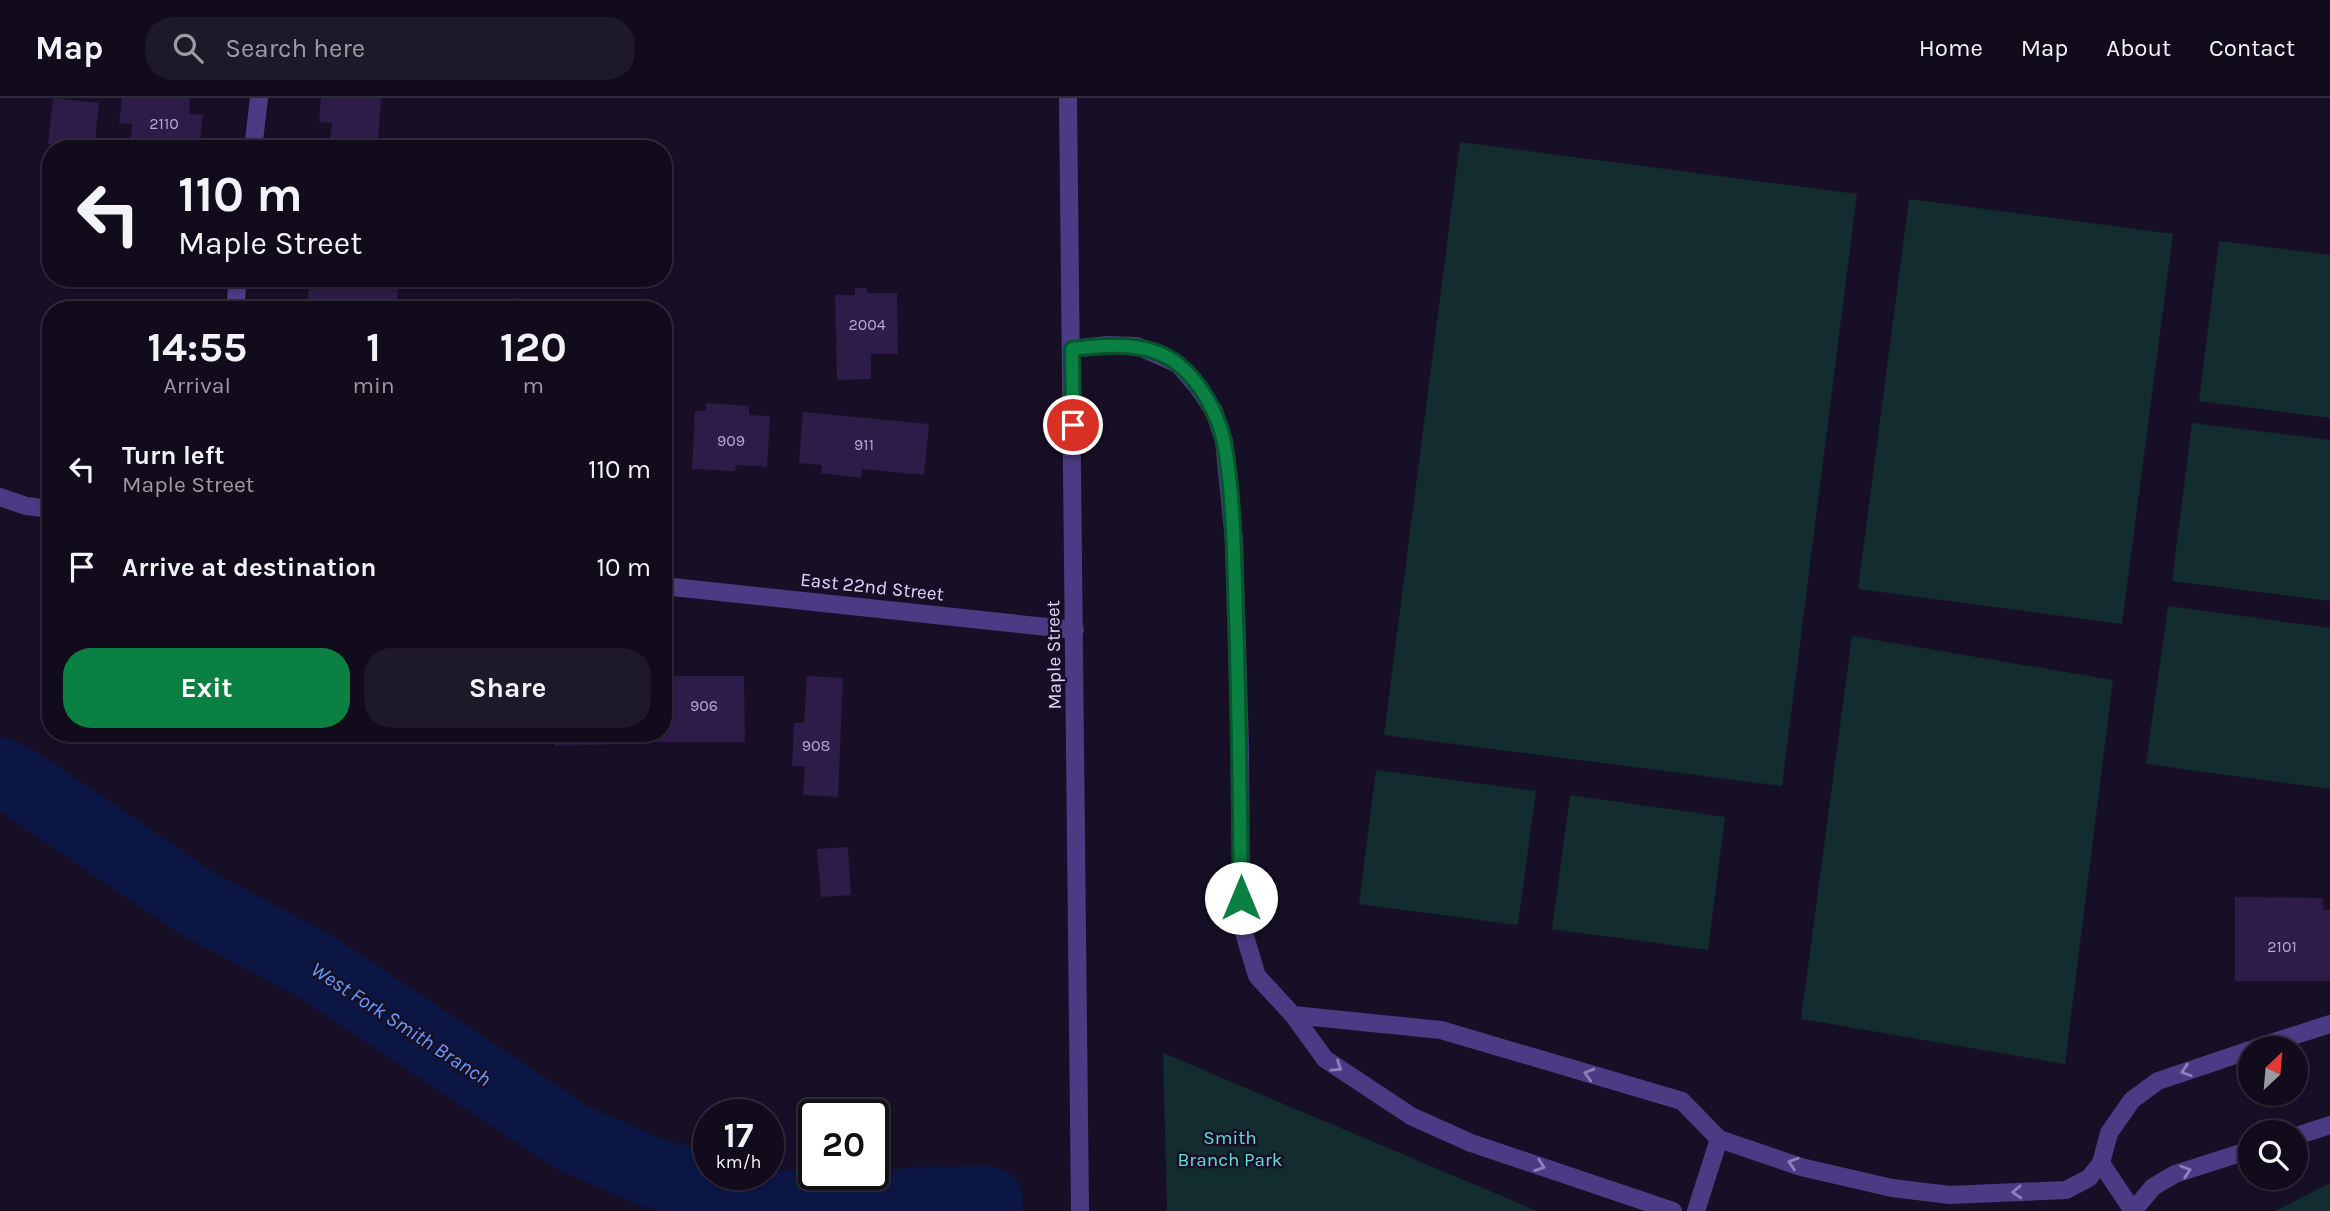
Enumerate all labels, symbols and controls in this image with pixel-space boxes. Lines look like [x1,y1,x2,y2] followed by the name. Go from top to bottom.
[145,17,635,80] search box
[35,29,103,67] text: Map
[169,29,207,67] icon: search
[225,33,365,64] text: Search here
[1919,34,1983,62] text: Home
[2021,34,2068,62] text: Map
[2106,34,2171,62] text: About
[2209,34,2295,62] text: Contact
[149,114,179,133] house number: 2110
[178,166,303,223] text: 110 m
[63,168,154,259] icon: left
[178,225,362,262] text: Maple Street
[848,315,886,334] house number: 2004
[147,322,247,372] text: 14:55
[366,322,381,372] text: 1
[500,322,567,372] text: 120
[164,372,231,399] text: Arrival
[352,372,395,399] text: min
[523,372,544,399] text: m
[1043,395,1103,455] pin
[1054,406,1092,444] icon: arrive
[717,431,745,450] house number: 909
[854,435,874,454] house number: 911
[122,440,224,471] text: Turn left
[63,450,101,488] icon: left
[588,454,651,485] text: 110 m
[122,471,254,498] text: Maple Street
[63,548,101,586] icon: arrive
[122,552,376,583] text: Arrive at destination
[596,552,651,583] text: 10 m
[799,569,945,605] street label: East 22nd Street
[1042,600,1066,710] street label: Maple Street
[63,648,350,728] button: Exit
[364,648,651,728] button: Share
[690,696,718,715] house number: 906
[802,736,830,755] house number: 908
[1204,861,1278,935] position arrow
[2267,937,2297,956] house number: 2101
[307,957,495,1091] water label: West Fork Smith Branch
[2238,1036,2308,1106] north arrow
[2238,1036,2308,1190] map controls
[1329,1059,1342,1072] one-way arrow
[2180,1063,2192,1077] one-way arrow
[1583,1067,1595,1082] one-way arrow
[798,1099,889,1190] speed limit sign: 20
[724,1115,753,1156] text: 17
[2238,1120,2308,1190] button: search
[1178,1127,1283,1171] park label: Smith Branch Park
[716,1151,761,1173] text: km/h
[1787,1157,1799,1172] one-way arrow
[1533,1158,1545,1172] one-way arrow
[2179,1164,2191,1179] one-way arrow
[2011,1184,2022,1199] one-way arrow

